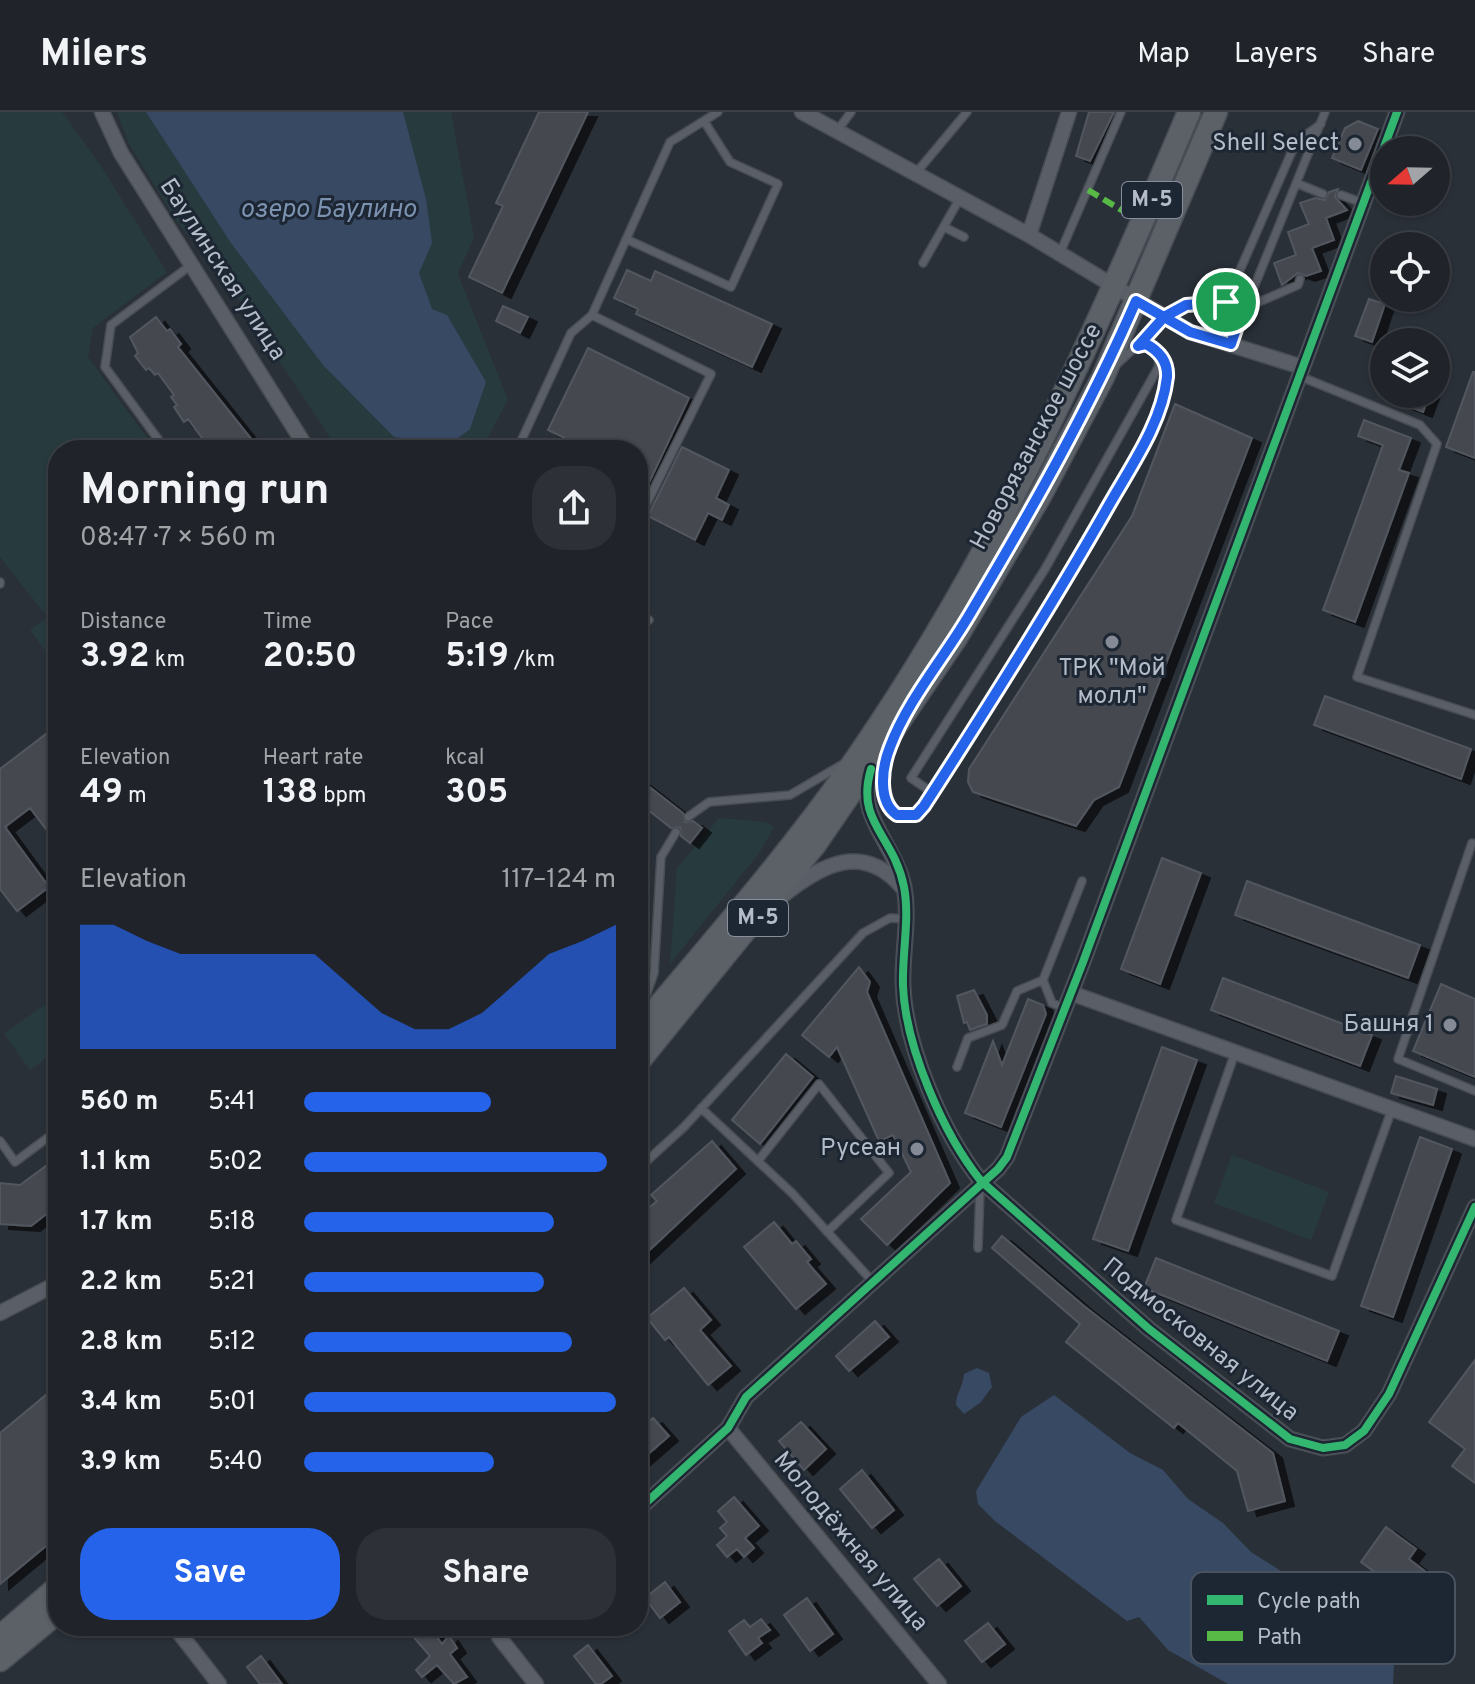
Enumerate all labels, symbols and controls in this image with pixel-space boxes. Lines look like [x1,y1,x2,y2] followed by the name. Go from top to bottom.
[40,31,148,80] text: Milers
[1137,37,1190,73] text: Map
[1234,37,1318,73] text: Layers
[1362,37,1435,73] text: Share
[1212,129,1339,159] place label: Shell Select
[1346,135,1364,153] marker: Shell Select
[1370,136,1450,216] north arrow
[1370,136,1450,408] map controls
[152,173,292,367] street label: Баулинская улица
[1122,182,1182,218] road number: М-5
[240,194,416,227] water label: озеро Баулино
[1370,232,1450,312] button: locate
[1192,268,1260,336] pin
[1204,280,1248,324] icon: arrive
[965,319,1109,555] street label: Новорязанское шоссе
[1370,328,1450,408] button: layers
[80,464,330,520] text: Morning run
[532,466,616,550] button: share
[80,522,276,555] text: 08:47 · 7 × 560 m
[80,609,166,636] text: Distance
[263,609,312,636] text: Time
[445,609,494,636] text: Pace
[1103,633,1121,651] marker: ТРК "Мой молл"
[80,636,150,679] text: 3.92
[263,636,357,679] text: 20:50
[445,636,509,679] text: 5:19
[150,647,185,674] text: km
[509,647,555,674] text: /km
[1058,654,1166,712] place label: ТРК "Мой молл"
[80,745,170,772] text: Elevation
[263,745,363,772] text: Heart rate
[445,745,484,772] text: kcal
[80,772,123,815] text: 49
[263,772,318,815] text: 138
[445,772,508,815] text: 305
[123,783,147,810] text: m
[318,783,366,810] text: bpm
[80,864,187,897] text: Elevation
[502,864,616,897] text: 117–124 m
[728,900,788,936] road number: М-5
[1343,1010,1434,1040] place label: Башня 1
[1441,1016,1459,1034] marker: Башня 1
[80,1086,158,1119] text: 560 m
[208,1086,256,1119] text: 5:41
[820,1134,901,1164] place label: Русеан
[908,1140,926,1158] marker: Русеан
[80,1146,151,1179] text: 1.1 km
[208,1146,263,1179] text: 5:02
[80,1206,153,1239] text: 1.7 km
[208,1206,256,1239] text: 5:18
[1096,1252,1304,1428] street label: Подмосковная улица
[80,1266,162,1299] text: 2.2 km
[208,1266,256,1299] text: 5:21
[80,1326,162,1359] text: 2.8 km
[208,1326,256,1359] text: 5:12
[80,1386,162,1419] text: 3.4 km
[208,1386,256,1419] text: 5:01
[80,1446,161,1479] text: 3.9 km
[208,1446,263,1479] text: 5:40
[766,1446,934,1638] street label: Молодёжная улица
[80,1528,340,1620] button: Save
[356,1528,616,1620] button: Share
[1191,1572,1455,1664] legend
[1257,1589,1361,1616] text: Cycle path
[1257,1625,1302,1652] text: Path

